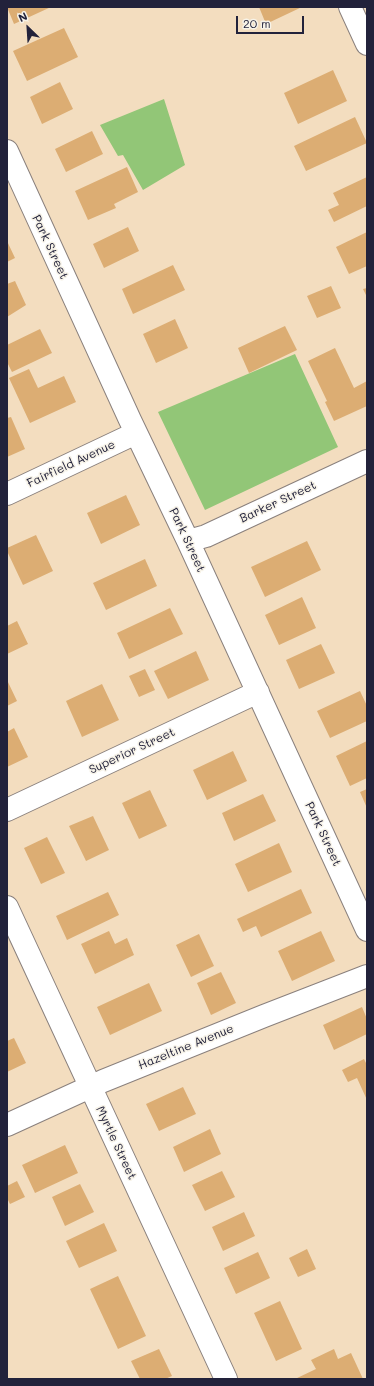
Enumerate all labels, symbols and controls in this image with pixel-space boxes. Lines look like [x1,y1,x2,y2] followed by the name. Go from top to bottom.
[8,8,48,48] north arrow
[16,8,30,25] text: N
[238,8,306,34] scale bar
[243,15,271,31] text: 20 m
[29,213,71,281] street label: Park Street
[25,437,117,491] street label: Fairfield Avenue
[237,478,319,526] street label: Barker Street
[166,506,208,574] street label: Park Street
[87,725,177,777] street label: Superior Street
[302,800,344,868] street label: Park Street
[136,1021,236,1073] street label: Hazeltine Avenue
[93,1104,139,1182] street label: Myrtle Street

